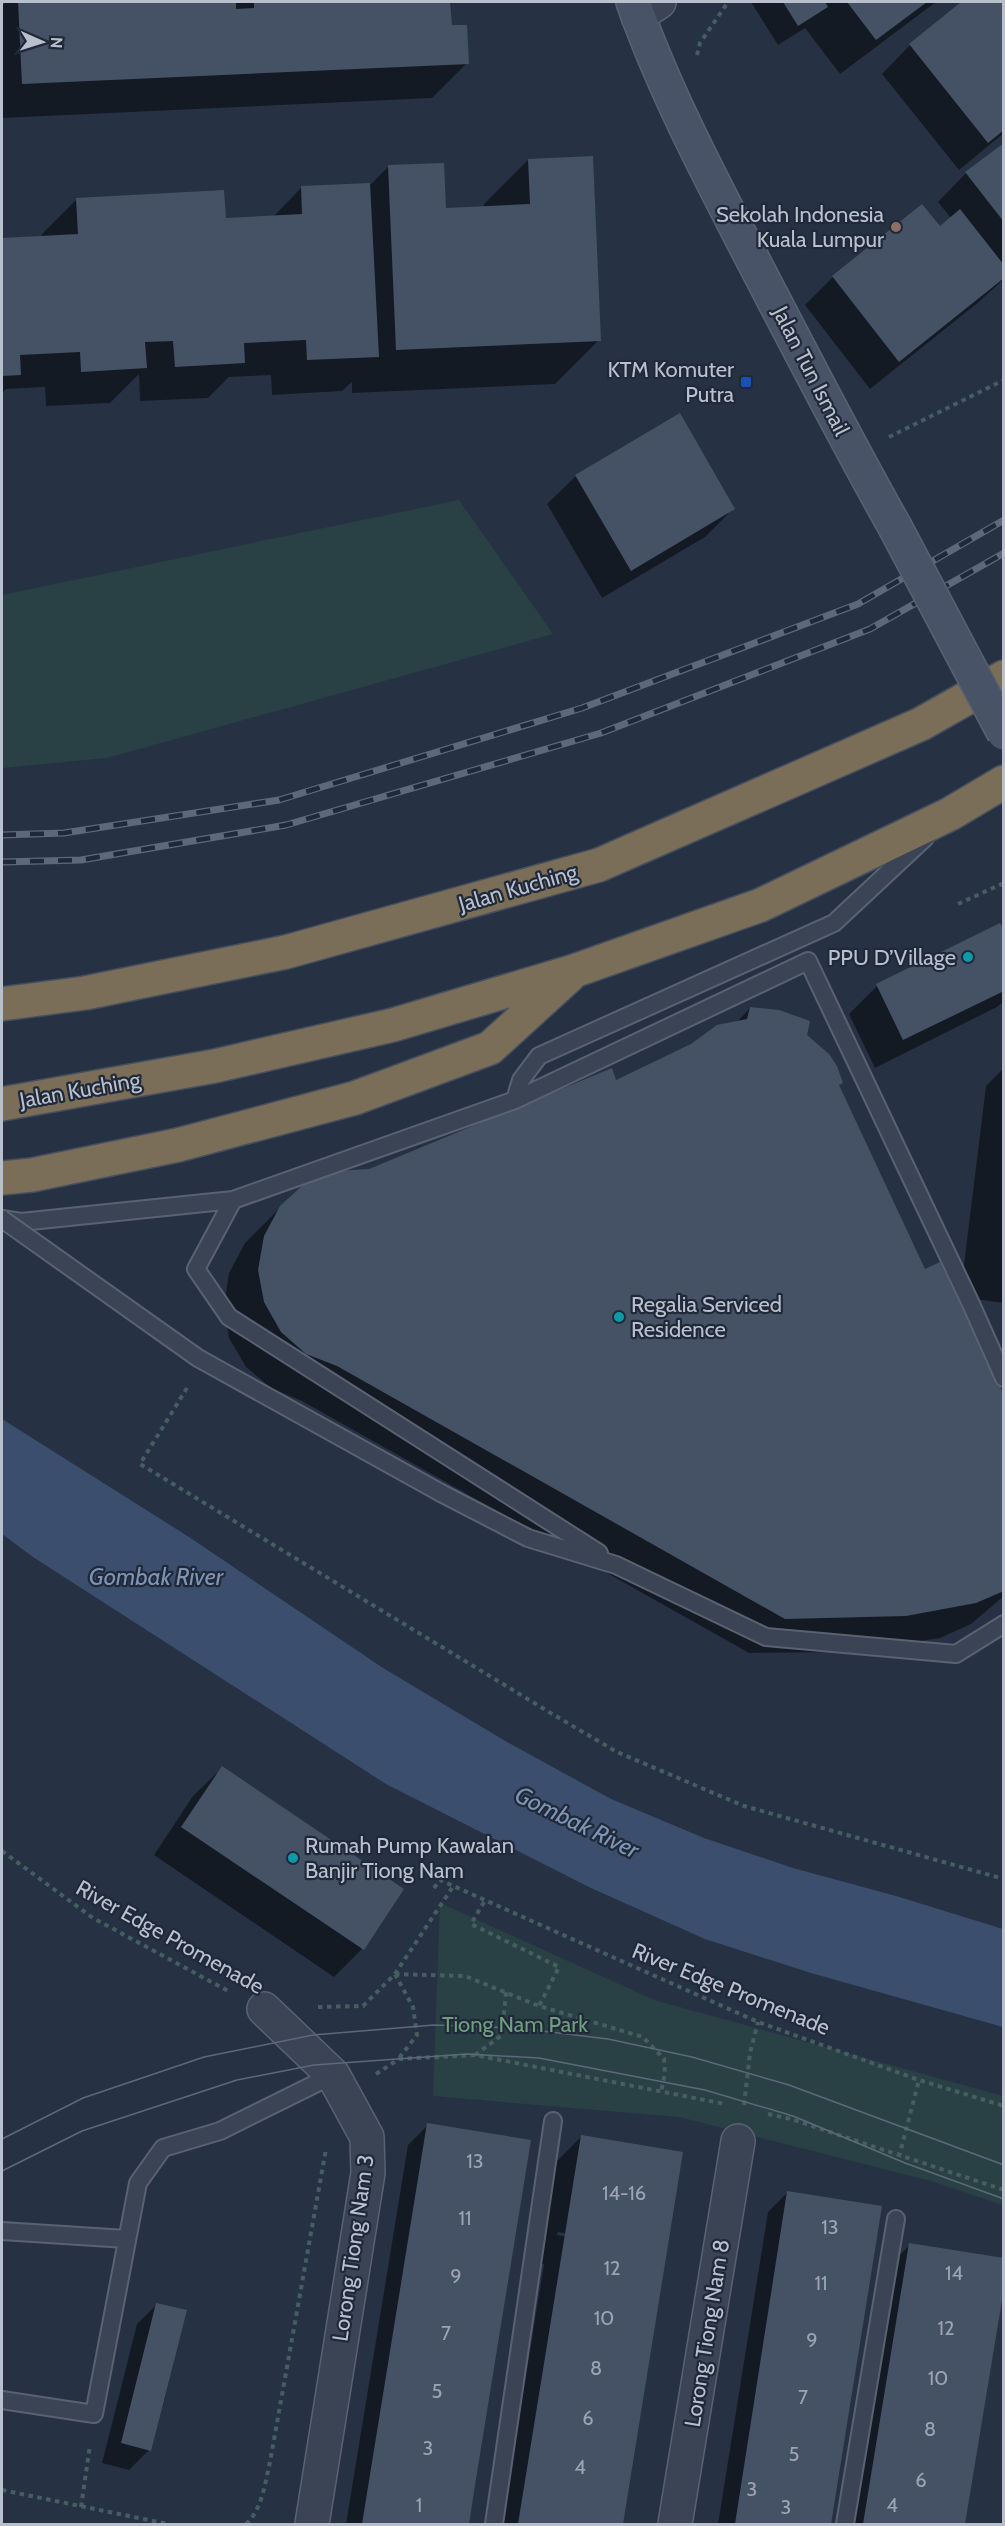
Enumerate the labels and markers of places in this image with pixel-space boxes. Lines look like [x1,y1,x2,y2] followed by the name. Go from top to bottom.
[716,201,884,253] place label: Sekolah Indonesia Kuala Lumpur
[889,220,903,234] marker: Sekolah Indonesia Kuala Lumpur
[607,356,734,408] place label: KTM Komuter Putra
[739,375,753,389] marker: KTM Komuter Putra
[828,944,956,971] place label: PPU D’Village
[961,950,975,964] marker: PPU D’Village
[631,1291,782,1343] place label: Regalia Serviced Residence
[612,1310,626,1324] marker: Regalia Serviced Residence
[305,1832,514,1884] place label: Rumah Pump Kawalan Banjir Tiong Nam
[286,1851,300,1865] marker: Rumah Pump Kawalan Banjir Tiong Nam

